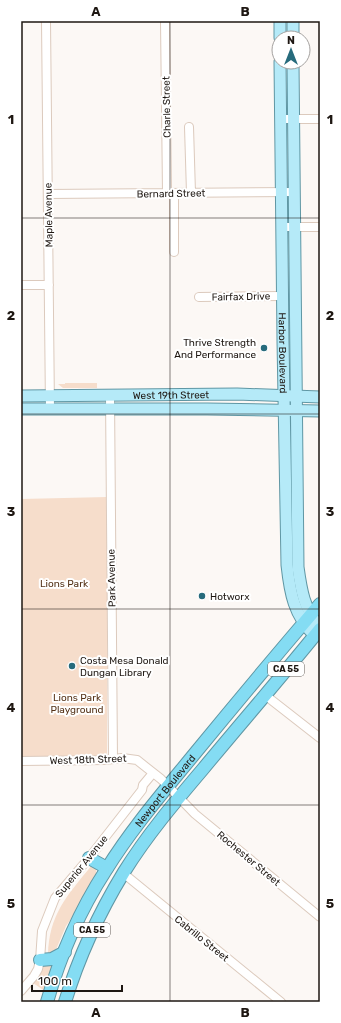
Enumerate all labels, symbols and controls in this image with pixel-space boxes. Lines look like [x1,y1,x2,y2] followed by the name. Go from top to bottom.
[91,4,101,19] text: A
[240,4,250,19] text: B
[271,30,311,70] north arrow
[287,34,295,47] text: N
[160,76,174,138] street label: Charle Street
[8,112,14,127] text: 1
[327,112,333,127] text: 1
[42,182,56,247] street label: Maple Avenue
[137,187,206,201] street label: Bernard Street
[212,290,271,304] street label: Fairfax Drive
[7,308,15,323] text: 2
[326,308,334,323] text: 2
[276,312,289,394] street label: Harbor Boulevard
[174,337,256,361] place label: Thrive Strength And Performance
[259,343,269,353] marker: Thrive Strength And Performance
[133,389,209,402] street label: West 19th Street
[7,504,16,519] text: 3
[326,504,335,519] text: 3
[105,549,119,607] street label: Park Avenue
[40,578,89,590] park label: Lions Park
[197,591,207,601] marker: Hotworx
[210,591,250,603] place label: Hotworx
[80,655,169,679] place label: Costa Mesa Donald Dungan Library
[67,661,77,671] marker: Costa Mesa Donald Dungan Library
[268,662,304,676] road number: CA 55
[50,692,104,716] park label: Lions Park Playground
[7,700,16,715] text: 4
[326,700,335,715] text: 4
[49,753,127,767] street label: West 18th Street
[133,753,198,830] street label: Newport Boulevard
[214,829,283,889] street label: Rochester Street
[53,833,111,900] street label: Superior Avenue
[7,896,15,911] text: 5
[326,896,334,911] text: 5
[172,913,231,964] street label: Cabrillo Street
[74,923,110,937] road number: CA 55
[32,967,122,993] scale bar
[38,974,72,988] text: 100 m
[91,1005,101,1020] text: A
[240,1005,250,1020] text: B

